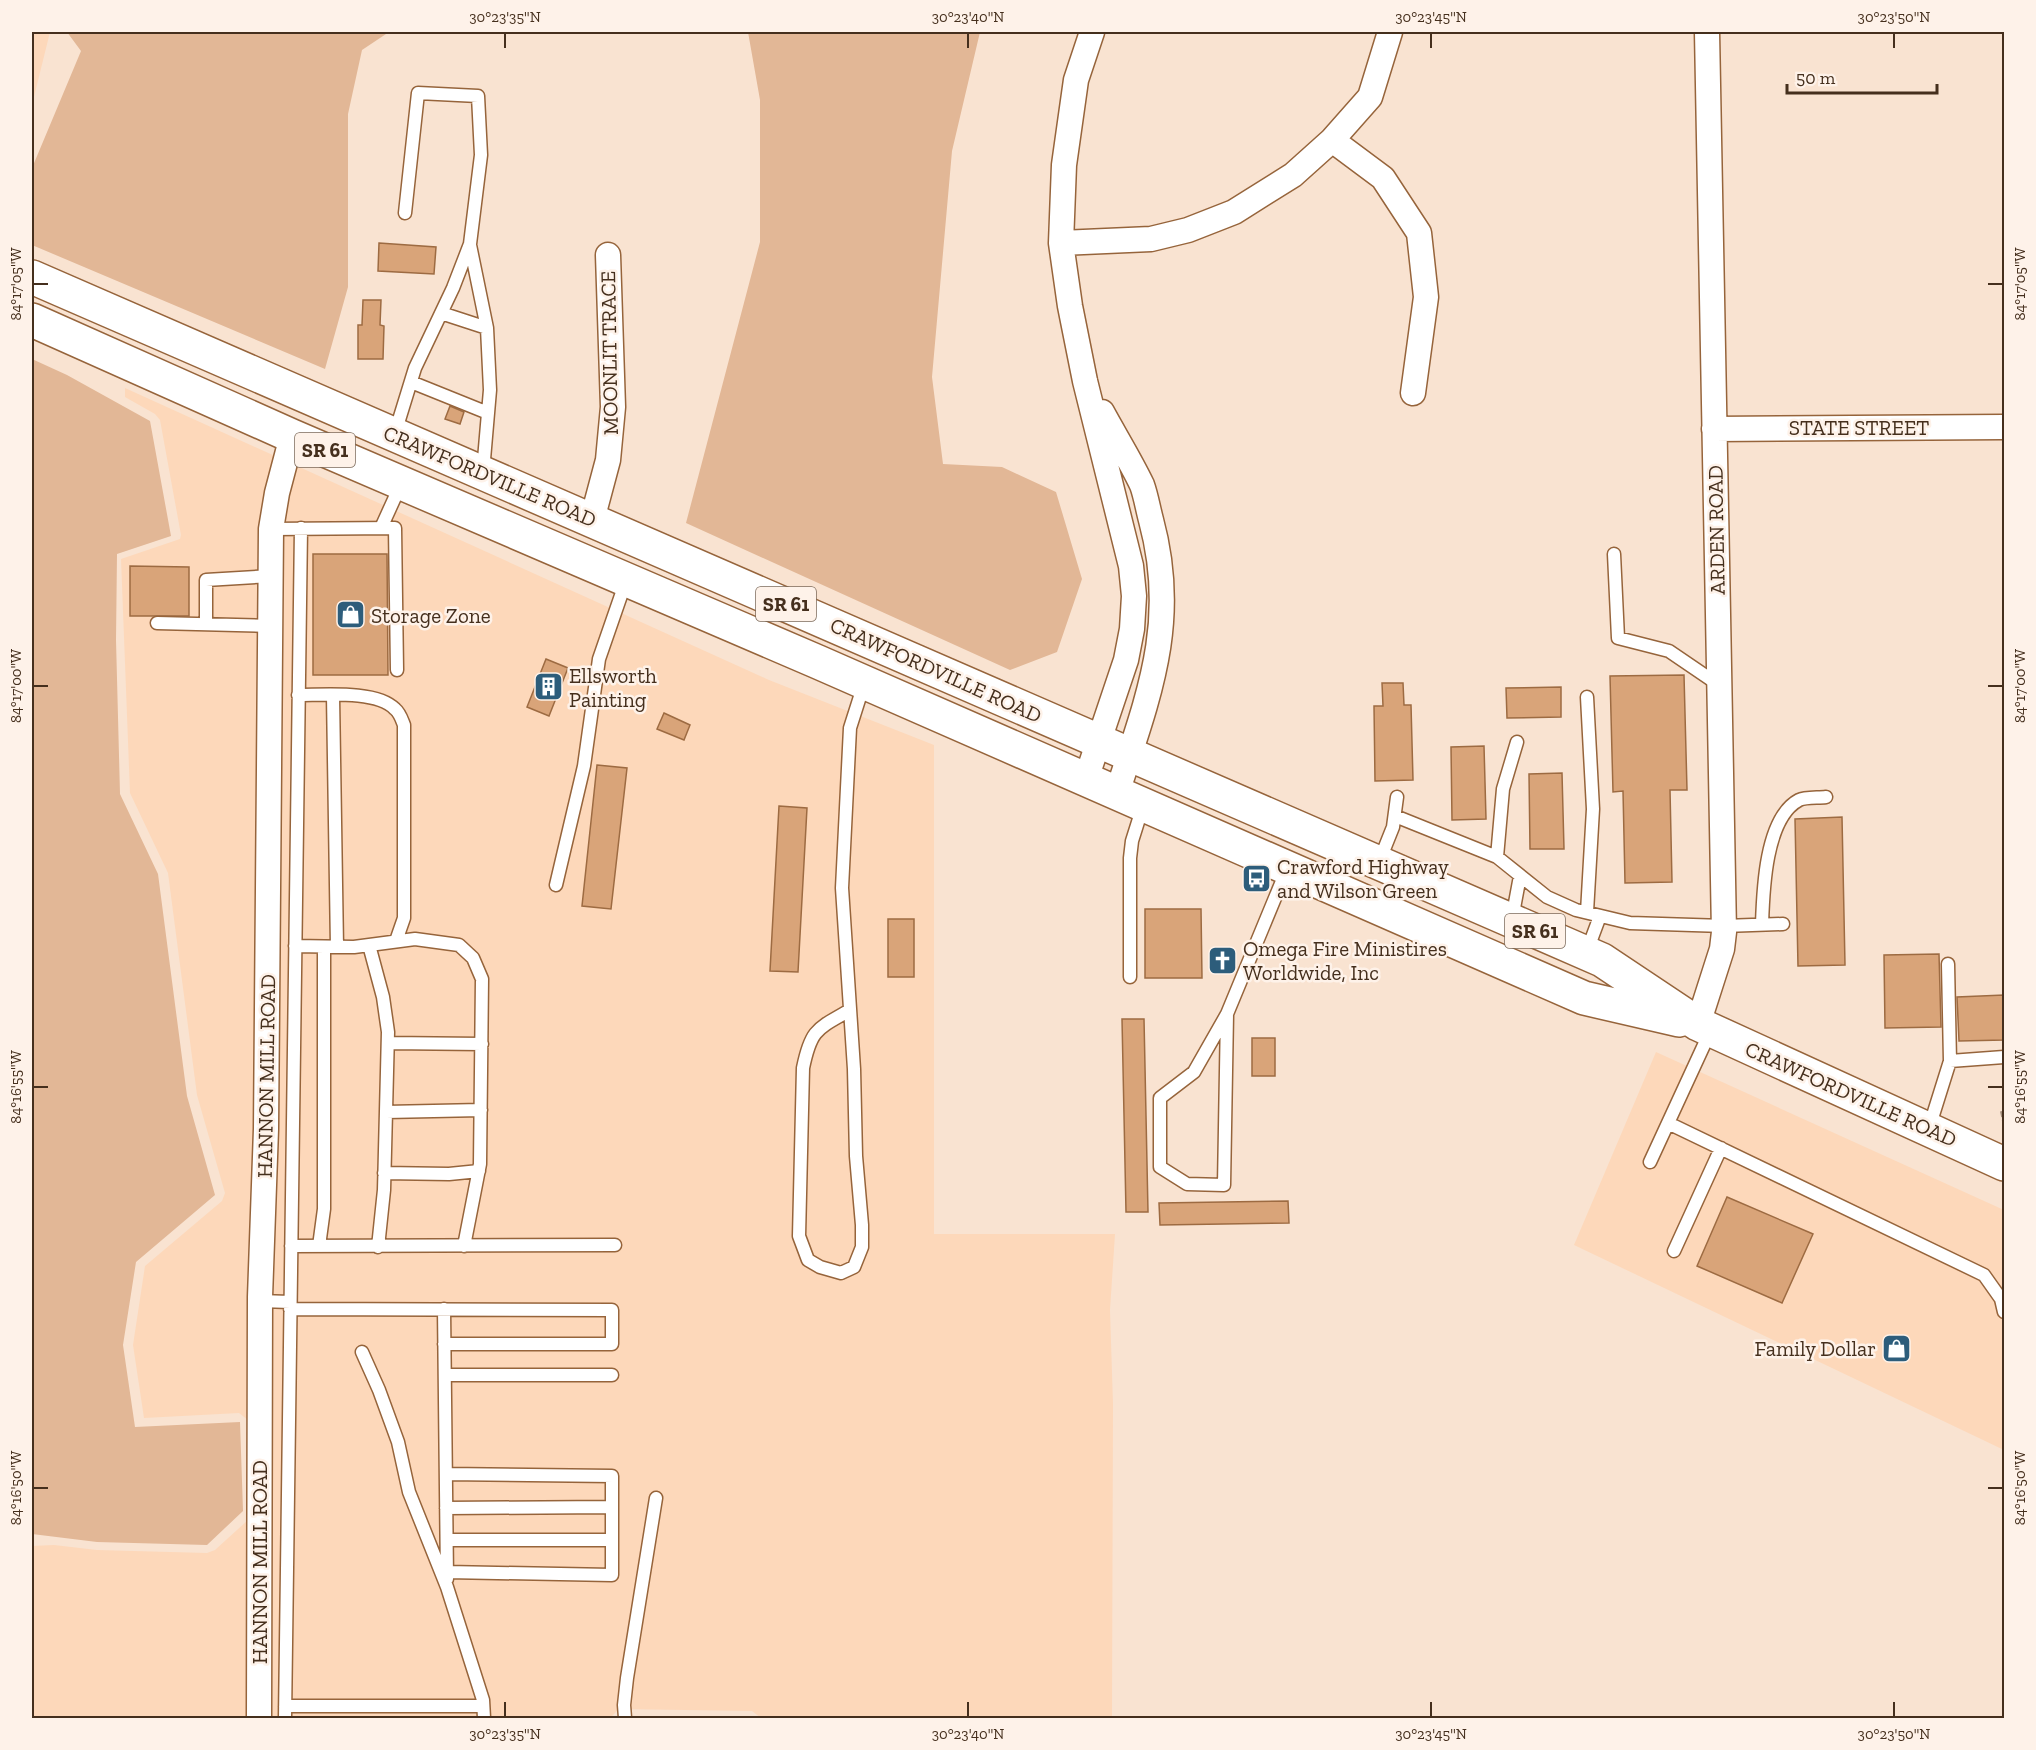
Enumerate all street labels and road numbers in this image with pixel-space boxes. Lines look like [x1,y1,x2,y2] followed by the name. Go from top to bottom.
[595,271,623,435] street label: MOONLIT TRACE
[1789,415,1929,440] street label: STATE STREET
[380,420,600,532] street label: CRAWFORDVILLE ROAD
[295,433,355,467] road number: SR 61
[1702,465,1730,595] street label: ARDEN ROAD
[756,587,816,621] road number: SR 61
[826,612,1046,728] street label: CRAWFORDVILLE ROAD
[1505,914,1565,948] road number: SR 61
[252,974,280,1178] street label: HANNON MILL ROAD
[1741,1036,1961,1152] street label: CRAWFORDVILLE ROAD
[247,1460,272,1664] street label: HANNON MILL ROAD

